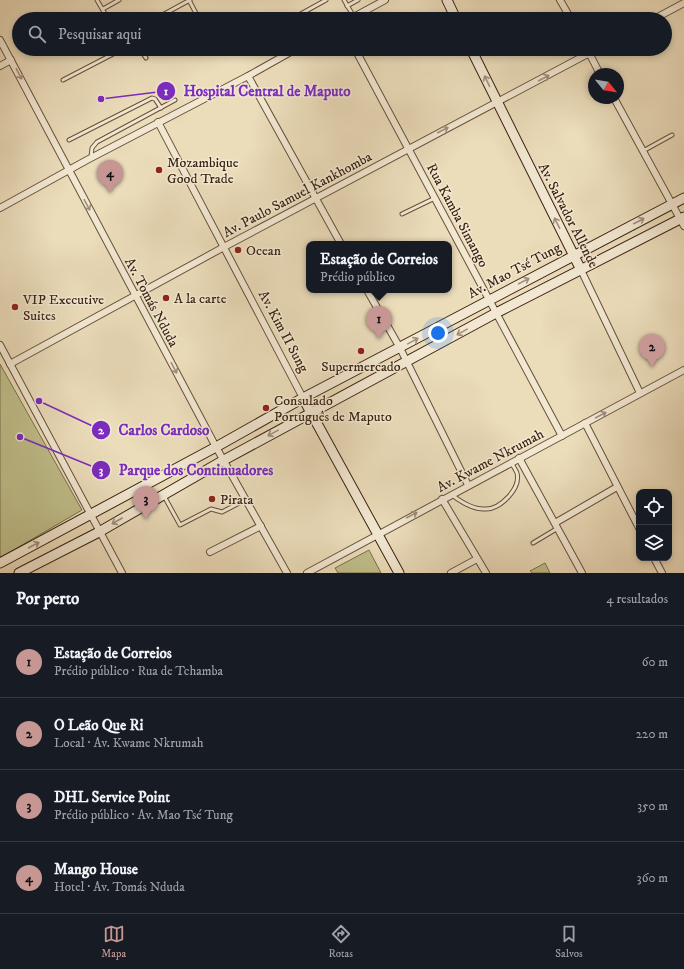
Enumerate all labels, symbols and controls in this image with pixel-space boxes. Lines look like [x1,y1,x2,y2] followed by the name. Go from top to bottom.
[12,12,672,56] search box
[26,23,48,45] icon: search
[58,25,141,44] text: Pesquisar aqui
[15,68,23,80] one-way arrow
[588,68,624,104] north arrow
[538,73,550,81] one-way arrow
[483,76,490,88] one-way arrow
[156,77,359,104] callout: Hospital Central de Maputo
[183,82,351,101] text: Hospital Central de Maputo
[164,84,169,99] text: 1
[437,126,449,134] one-way arrow
[220,148,375,242] street label: Av. Paulo Samuel Kankhomba
[167,154,239,188] place label: Mozambique Good Trade
[97,160,123,193] pin: 4
[422,160,492,271] street label: Rua Kamba Simango
[534,160,602,271] street label: Av. Salvador Allende
[154,165,164,175] marker: Mozambique Good Trade
[84,199,91,211] one-way arrow
[553,217,561,229] one-way arrow
[633,217,645,224] one-way arrow
[465,239,564,303] street label: Av. Mao Tsé Tung
[306,241,452,293] popup
[246,242,282,260] place label: Ocean
[233,245,243,255] marker: Ocean
[320,250,438,269] text: Estação de Correios
[120,255,182,350] street label: Av. Tomás Nduda
[320,269,395,285] text: Prédio público
[518,277,530,284] one-way arrow
[254,287,312,376] street label: Av. Kim II Sung
[174,290,227,308] place label: A la carte
[22,291,104,325] place label: VIP Executive Suites
[161,293,171,303] marker: A la carte
[10,302,20,312] marker: VIP Executive Suites
[366,306,392,339] pin: 1
[428,323,448,343] your location
[456,328,468,336] one-way arrow
[639,334,665,367] pin: 2
[406,337,418,345] one-way arrow
[356,346,366,356] marker: Supermercado
[321,358,401,376] place label: Supermercado
[170,362,178,374] one-way arrow
[274,392,392,426] place label: Consulado Português de Maputo
[261,403,271,413] marker: Consulado Português de Maputo
[594,410,606,418] one-way arrow
[91,417,217,444] callout: Carlos Cardoso
[119,421,210,440] text: Carlos Cardoso
[98,423,105,438] text: 2
[434,425,548,497] street label: Av. Kwame Nkrumah
[268,430,280,437] one-way arrow
[91,456,282,483] callout: Parque dos Continuadores
[119,461,273,481] text: Parque dos Continuadores
[99,463,104,478] text: 3
[133,486,159,519] pin: 3
[636,489,672,561] map controls
[636,489,672,525] button: locate
[220,491,253,509] place label: Pirata
[207,494,217,504] marker: Pirata
[406,511,418,519] one-way arrow
[111,518,123,526] one-way arrow
[636,525,672,561] button: layers
[28,541,40,548] one-way arrow
[16,588,79,610] text: Por perto
[606,591,668,607] text: 4 resultados
[54,644,172,663] text: Estação de Correios
[27,654,31,670] text: 1
[642,654,668,670] text: 60 m
[54,663,223,679] text: Prédio público · Rua de Tchamba
[54,716,143,735] text: O Leão Que Ri
[26,726,32,742] text: 2
[636,726,668,742] text: 220 m
[54,735,204,751] text: Local · Av. Kwame Nkrumah
[54,788,170,807] text: DHL Service Point
[27,798,31,814] text: 3
[637,798,668,814] text: 350 m
[54,807,233,823] text: Prédio público · Av. Mao Tsé Tung
[54,860,138,879] text: Mango House
[25,870,33,886] text: 4
[637,870,668,886] text: 360 m
[54,879,185,895] text: Hotel · Av. Tomás Nduda
[101,923,126,961] tab: Mapa
[328,923,353,961] tab: Rotas
[555,923,583,961] tab: Salvos

